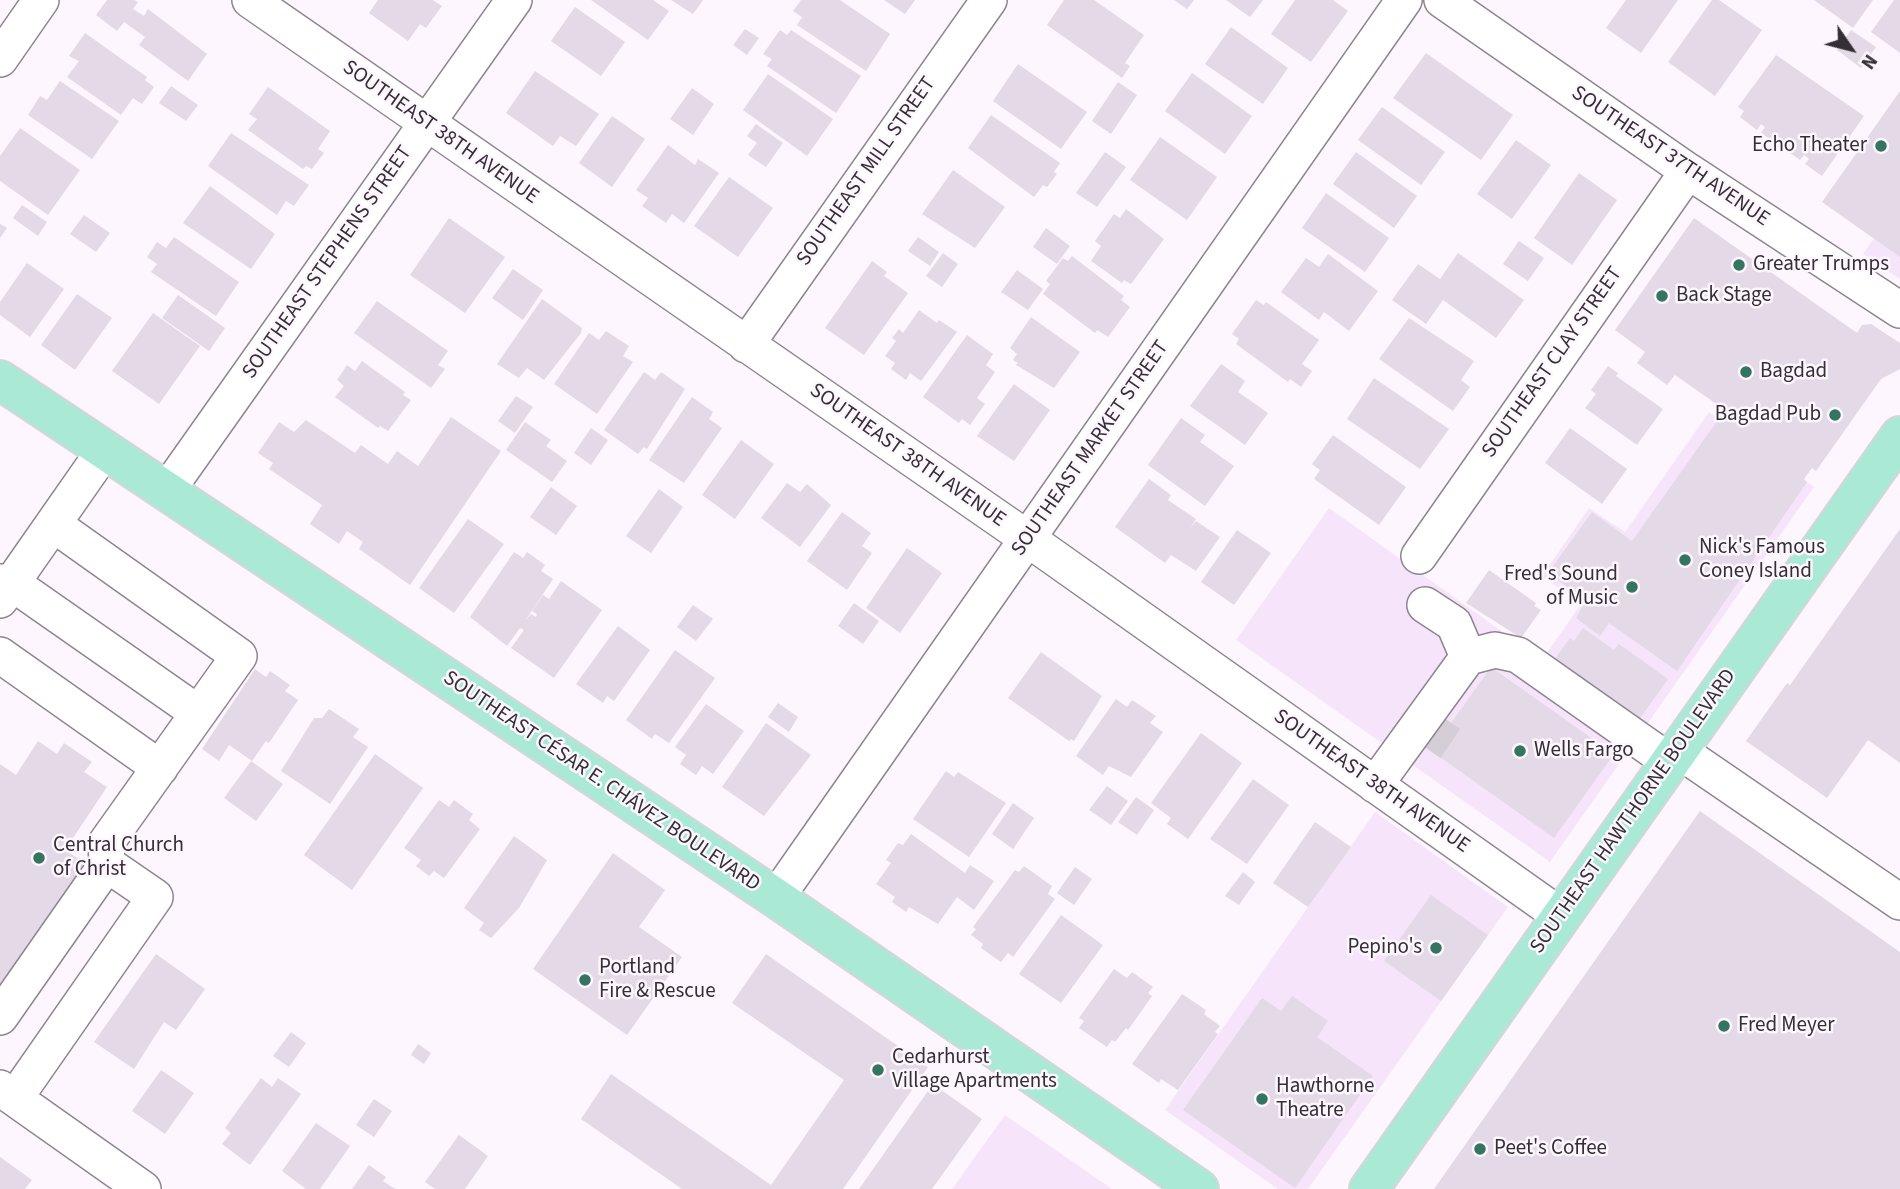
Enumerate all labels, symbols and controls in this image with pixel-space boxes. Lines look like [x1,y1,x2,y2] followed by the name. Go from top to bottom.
[1816,14,1886,84] north arrow
[1854,48,1883,74] text: N
[337,56,543,210] street label: SOUTHEAST 38TH AVENUE
[792,73,942,271] street label: SOUTHEAST MILL STREET
[1566,81,1774,233] street label: SOUTHEAST 37TH AVENUE
[1752,133,1867,159] place label: Echo Theater
[1873,138,1889,154] marker: Echo Theater
[238,142,418,384] street label: SOUTHEAST STEPHENS STREET
[1753,252,1889,278] place label: Greater Trumps
[1731,257,1747,273] marker: Greater Trumps
[1477,263,1629,463] street label: SOUTHEAST CLAY STREET
[1676,283,1772,309] place label: Back Stage
[1654,288,1670,304] marker: Back Stage
[1007,336,1175,562] street label: SOUTHEAST MARKET STREET
[1760,359,1827,385] place label: Bagdad
[1738,364,1754,380] marker: Bagdad
[804,379,1010,533] street label: SOUTHEAST 38TH AVENUE
[1715,402,1821,428] place label: Bagdad Pub
[1827,407,1843,423] marker: Bagdad Pub
[1699,535,1825,585] place label: Nick's Famous Coney Island
[1677,552,1693,568] marker: Nick's Famous Coney Island
[1504,562,1618,612] place label: Fred's Sound of Music
[1624,579,1640,595] marker: Fred's Sound of Music
[1526,665,1742,959] street label: SOUTHEAST HAWTHORNE BOULEVARD
[438,666,764,898] street label: SOUTHEAST CÉSAR E. CHÁVEZ BOULEVARD
[1268,705,1474,859] street label: SOUTHEAST 38TH AVENUE
[1534,738,1634,764] place label: Wells Fargo
[1512,743,1528,759] marker: Wells Fargo
[53,833,184,883] place label: Central Church of Christ
[31,850,47,866] marker: Central Church of Christ
[1348,935,1422,961] place label: Pepino's
[1428,940,1444,956] marker: Pepino's
[599,955,716,1005] place label: Portland Fire & Rescue
[577,972,593,988] marker: Portland Fire & Rescue
[1738,1013,1835,1039] place label: Fred Meyer
[1716,1018,1732,1034] marker: Fred Meyer
[892,1045,1057,1095] place label: Cedarhurst Village Apartments
[870,1062,886,1078] marker: Cedarhurst Village Apartments
[1276,1074,1374,1124] place label: Hawthorne Theatre
[1254,1091,1270,1107] marker: Hawthorne Theatre
[1494,1136,1607,1162] place label: Peet's Coffee
[1472,1141,1488,1157] marker: Peet's Coffee

